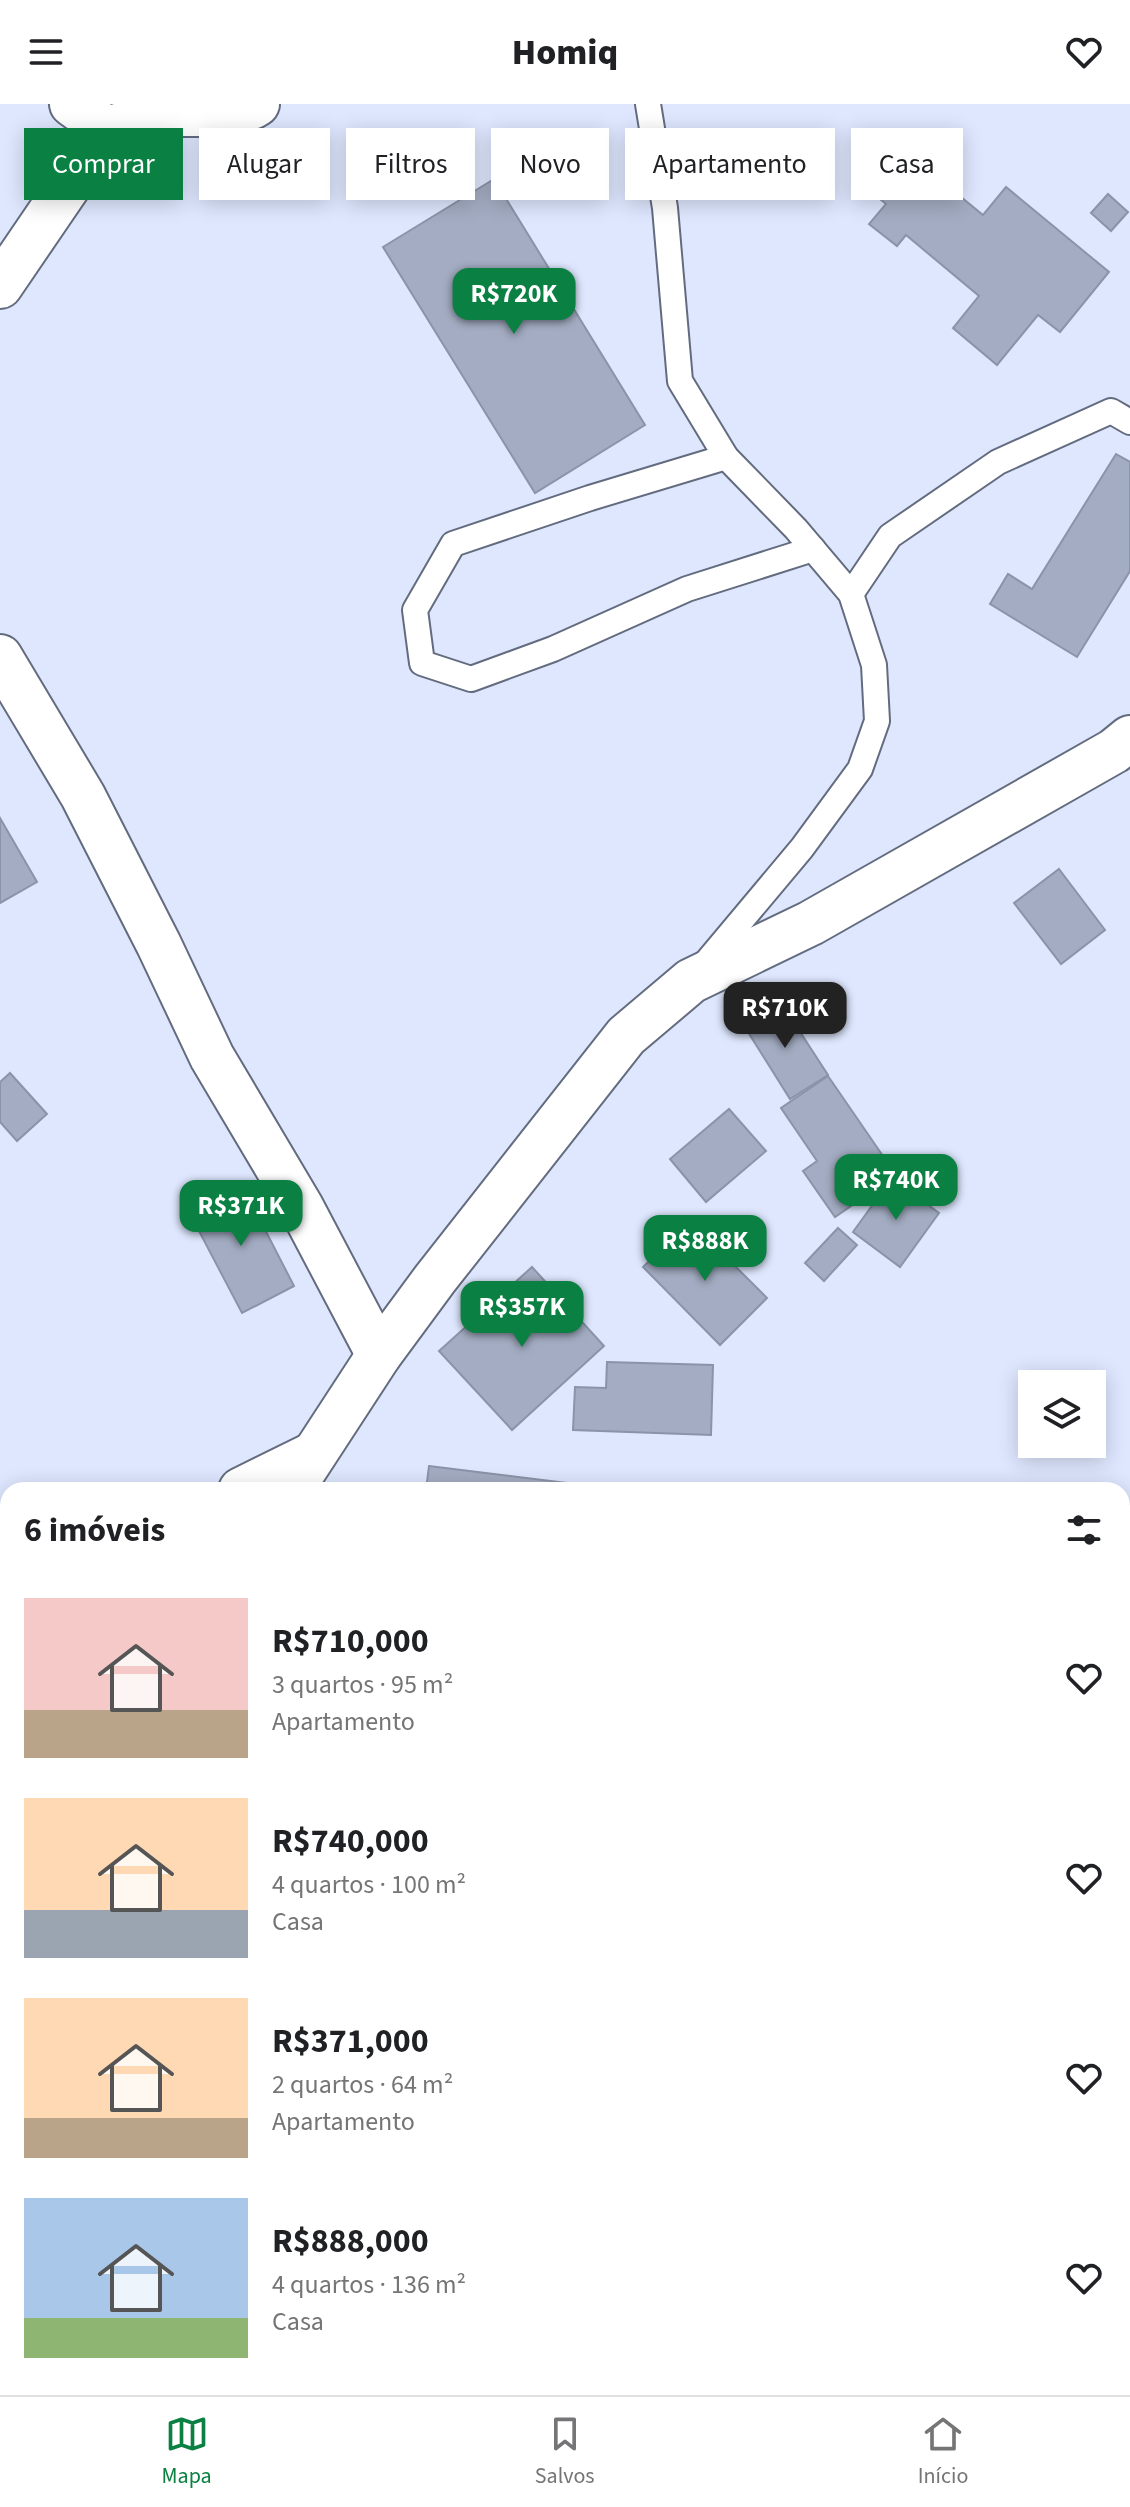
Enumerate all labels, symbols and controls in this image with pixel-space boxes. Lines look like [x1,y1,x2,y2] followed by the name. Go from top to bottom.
[512,27,618,78] text: Homiq
[24,30,68,74] icon: menu
[1062,30,1106,74] icon: heart
[24,128,183,200] chip: Comprar
[199,128,330,200] chip: Alugar
[346,128,475,200] chip: Filtros
[491,128,609,200] chip: Novo
[625,128,835,200] chip: Apartamento
[851,128,963,200] chip: Casa
[449,268,579,336] pin: R$720K
[471,275,557,312] text: R$720K
[720,982,850,1050] pin: R$710K
[742,989,828,1026] text: R$710K
[831,1154,961,1222] pin: R$740K
[853,1161,939,1198] text: R$740K
[176,1180,306,1248] pin: R$371K
[198,1187,284,1224] text: R$371K
[640,1215,770,1283] pin: R$888K
[662,1222,748,1259] text: R$888K
[457,1281,587,1349] pin: R$357K
[479,1288,565,1325] text: R$357K
[1018,1370,1106,1458] map controls
[1018,1370,1106,1458] button: layers
[24,1506,165,1555] text: 6 imóveis
[1062,1508,1106,1552] icon: filters
[272,1617,429,1666] text: R$710,000
[88,1630,184,1726] icon: home
[1062,1656,1106,1700] icon: heart
[272,1666,453,1703] text: 3 quartos · 95 m²
[272,1703,415,1740] text: Apartamento
[272,1817,429,1866] text: R$740,000
[88,1830,184,1926] icon: home
[1062,1856,1106,1900] icon: heart
[272,1866,466,1903] text: 4 quartos · 100 m²
[272,1903,324,1940] text: Casa
[272,2017,429,2066] text: R$371,000
[88,2030,184,2126] icon: home
[1062,2056,1106,2100] icon: heart
[272,2066,453,2103] text: 2 quartos · 64 m²
[272,2103,415,2140] text: Apartamento
[272,2217,429,2266] text: R$888,000
[88,2230,184,2326] icon: home
[1062,2256,1106,2300] icon: heart
[272,2266,466,2303] text: 4 quartos · 136 m²
[272,2303,324,2340] text: Casa
[162,2412,212,2492] tab: Mapa
[535,2412,595,2492] tab: Salvos
[918,2412,968,2492] tab: Início

